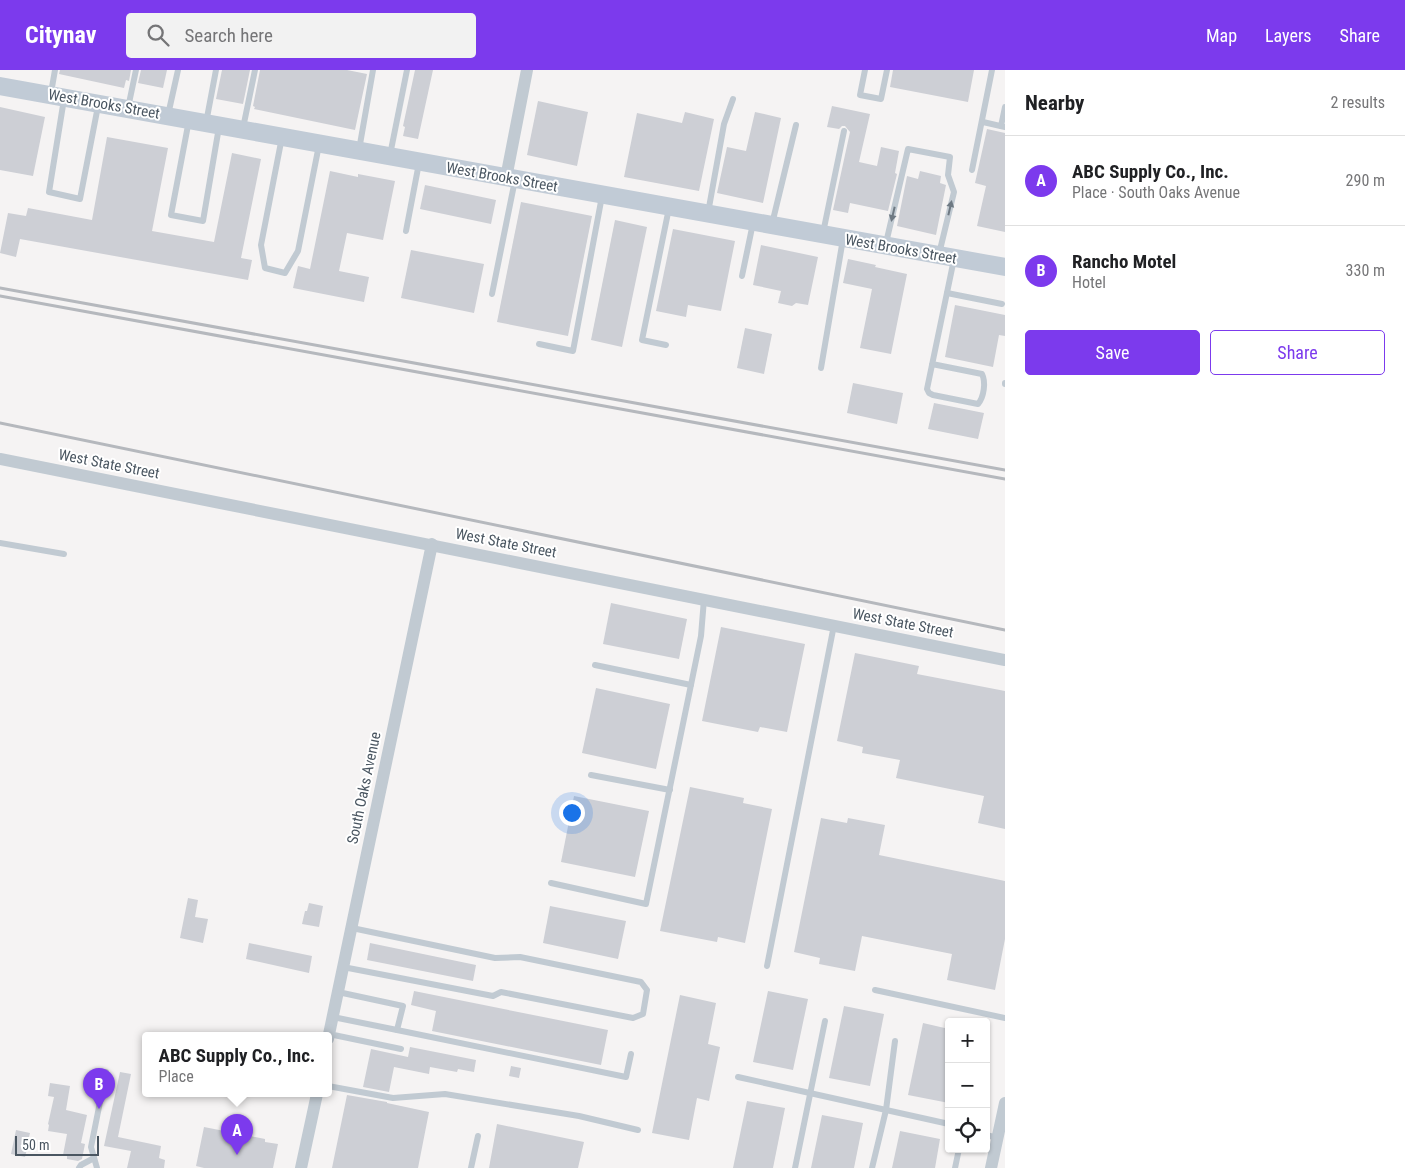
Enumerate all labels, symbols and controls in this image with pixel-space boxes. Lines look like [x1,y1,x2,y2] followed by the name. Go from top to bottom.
[126,13,476,58] search box
[25,21,96,49] text: Citynav
[144,21,172,49] icon: search
[184,24,273,47] text: Search here
[1206,25,1237,46] text: Map
[1265,25,1312,46] text: Layers
[1340,25,1380,46] text: Share
[47,85,161,123] street label: West Brooks Street
[1025,91,1084,115] text: Nearby
[1330,93,1385,112] text: 2 results
[445,158,559,196] street label: West Brooks Street
[1072,160,1229,183] text: ABC Supply Co., Inc.
[1036,171,1046,190] text: A
[1346,171,1385,190] text: 290 m
[1072,183,1240,202] text: Place · South Oaks Avenue
[946,200,954,215] one-way arrow
[889,206,897,221] one-way arrow
[844,230,958,268] street label: West Brooks Street
[1072,250,1176,273] text: Rancho Motel
[1037,261,1045,280] text: B
[1346,261,1385,280] text: 330 m
[1072,273,1106,292] text: Hotel
[1025,330,1200,375] button: Save
[1210,330,1385,375] button: Share
[57,445,161,483] street label: West State Street
[454,524,558,562] street label: West State Street
[851,604,955,642] street label: West State Street
[343,730,385,846] street label: South Oaks Avenue
[559,800,585,826] your location
[945,1018,990,1153] map controls
[945,1018,990,1063] button: +
[142,1032,332,1097] popup
[159,1044,315,1067] text: ABC Supply Co., Inc.
[945,1063,990,1108] button: −
[159,1067,194,1086] text: Place
[83,1068,115,1109] pin: B
[945,1108,990,1153] button: locate
[221,1114,253,1155] pin: A
[15,1133,99,1156] scale bar
[22,1137,50,1153] text: 50 m

